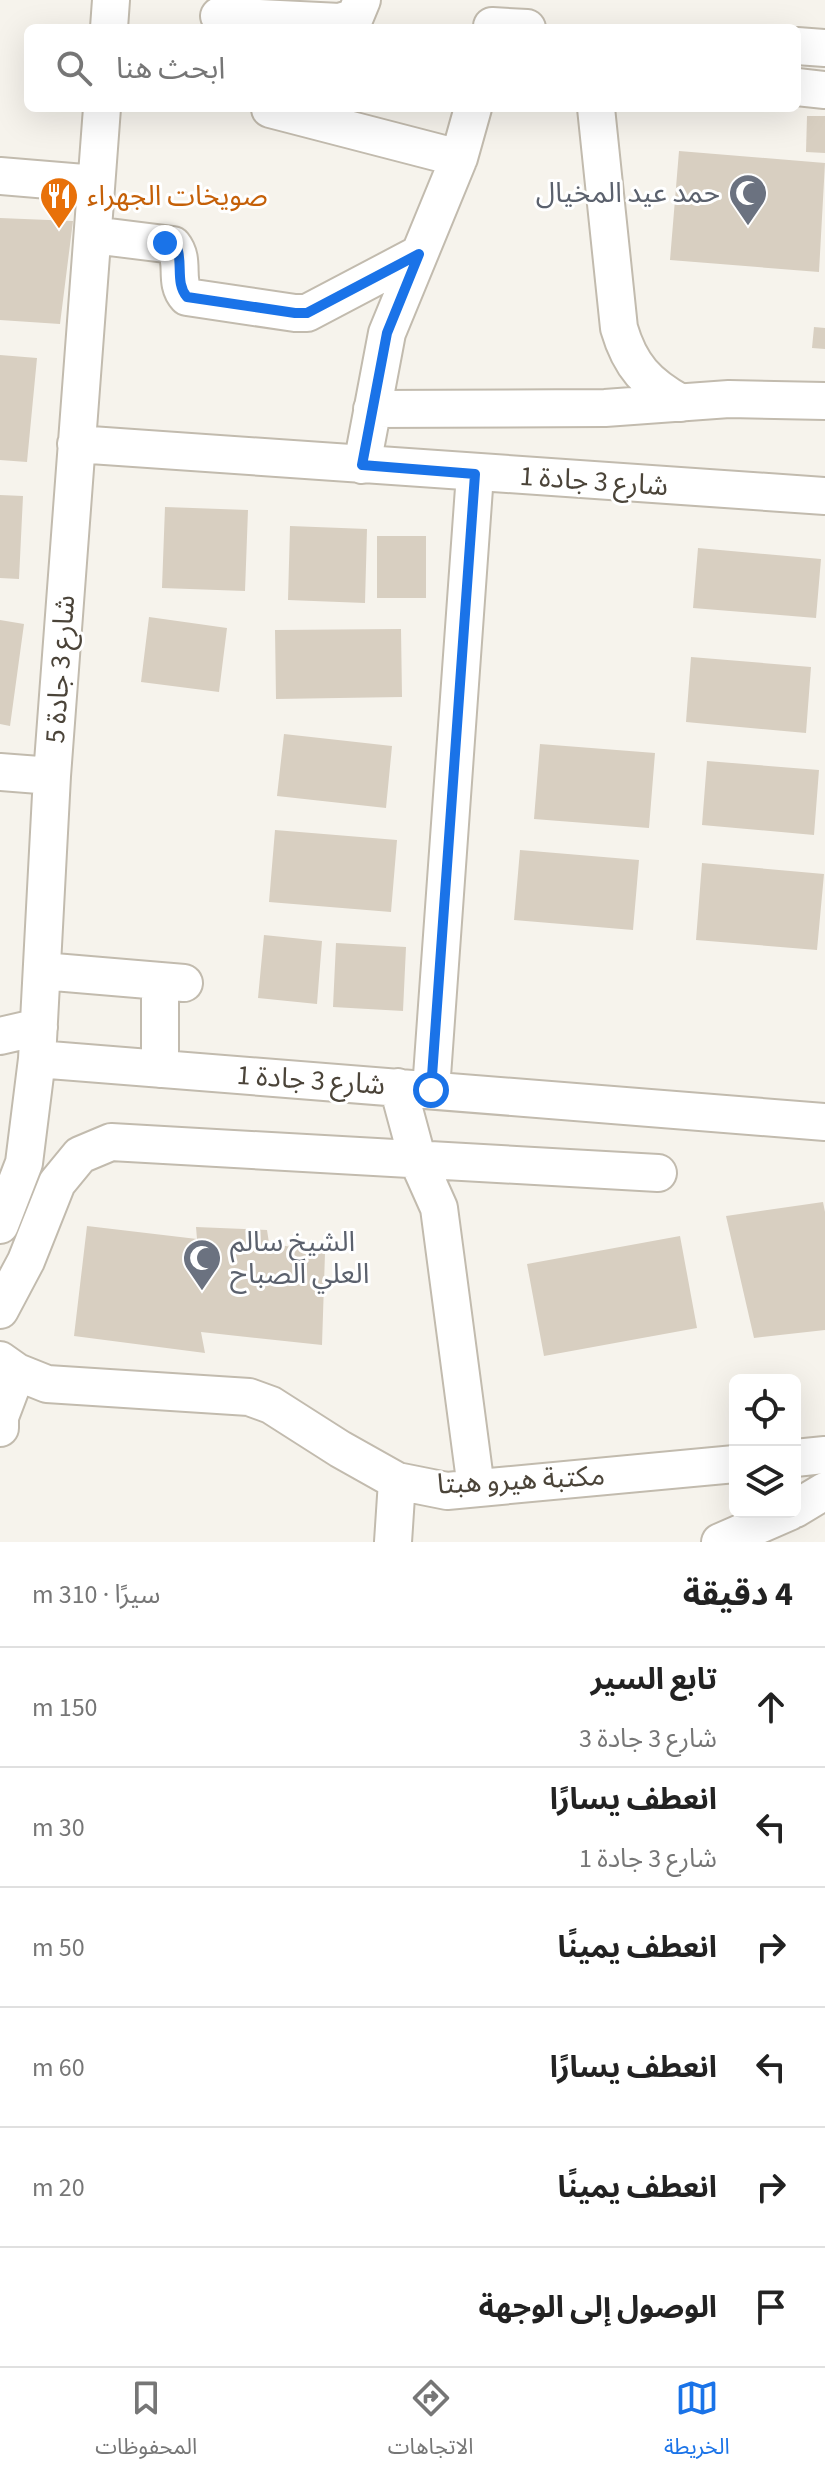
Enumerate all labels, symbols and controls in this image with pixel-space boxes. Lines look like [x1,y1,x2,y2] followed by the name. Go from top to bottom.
[24,24,801,112] search box
[52,46,96,90] icon: search
[116,47,225,90] text: ابحث هنا
[727,172,769,227] mosque icon: حمد عيد المخيال
[536,173,720,213] place label: حمد عيد المخيال
[38,175,80,230] restaurant icon: صويخات الجهراء
[87,176,268,216] place label: صويخات الجهراء
[147,225,183,261] route end
[518,456,670,506] street label: شارع 3 جادة 1
[35,593,85,745] street label: شارع 3 جادة 5
[235,1055,387,1105] street label: شارع 3 جادة 1
[413,1072,449,1108] route start
[230,1222,369,1294] place label: الشيخ سالم العلي الصباح
[181,1237,223,1292] mosque icon: الشيخ سالم العلي الصباح
[729,1374,801,1518] map controls
[729,1374,801,1446] button: locate
[729,1446,801,1518] button: layers
[436,1456,606,1504] street label: مكتبة هيرو هبتا
[683,1570,793,1619] text: 4 دقيقة
[32,1576,160,1613] text: سيرًا · 310 m
[591,1658,717,1701] text: تابع السير
[749,1685,793,1729] icon: ahead
[32,1689,98,1726] text: 150 m
[579,1720,717,1757] text: شارع 3 جادة 3
[550,1778,717,1821] text: انعطف يسارًا
[749,1805,793,1849] icon: left
[32,1809,85,1846] text: 30 m
[579,1840,717,1877] text: شارع 3 جادة 1
[749,1925,793,1969] icon: right
[558,1926,717,1969] text: انعطف يمينًا
[32,1929,85,1966] text: 50 m
[749,2045,793,2089] icon: left
[550,2046,717,2089] text: انعطف يسارًا
[32,2049,85,2086] text: 60 m
[749,2165,793,2209] icon: right
[558,2166,717,2209] text: انعطف يمينًا
[32,2169,85,2206] text: 20 m
[749,2285,793,2329] icon: arrive
[478,2286,717,2329] text: الوصول إلى الوجهة
[95,2376,197,2470] tab: المحفوظات
[388,2376,474,2470] tab: الاتجاهات
[664,2376,730,2470] tab: الخريطة

